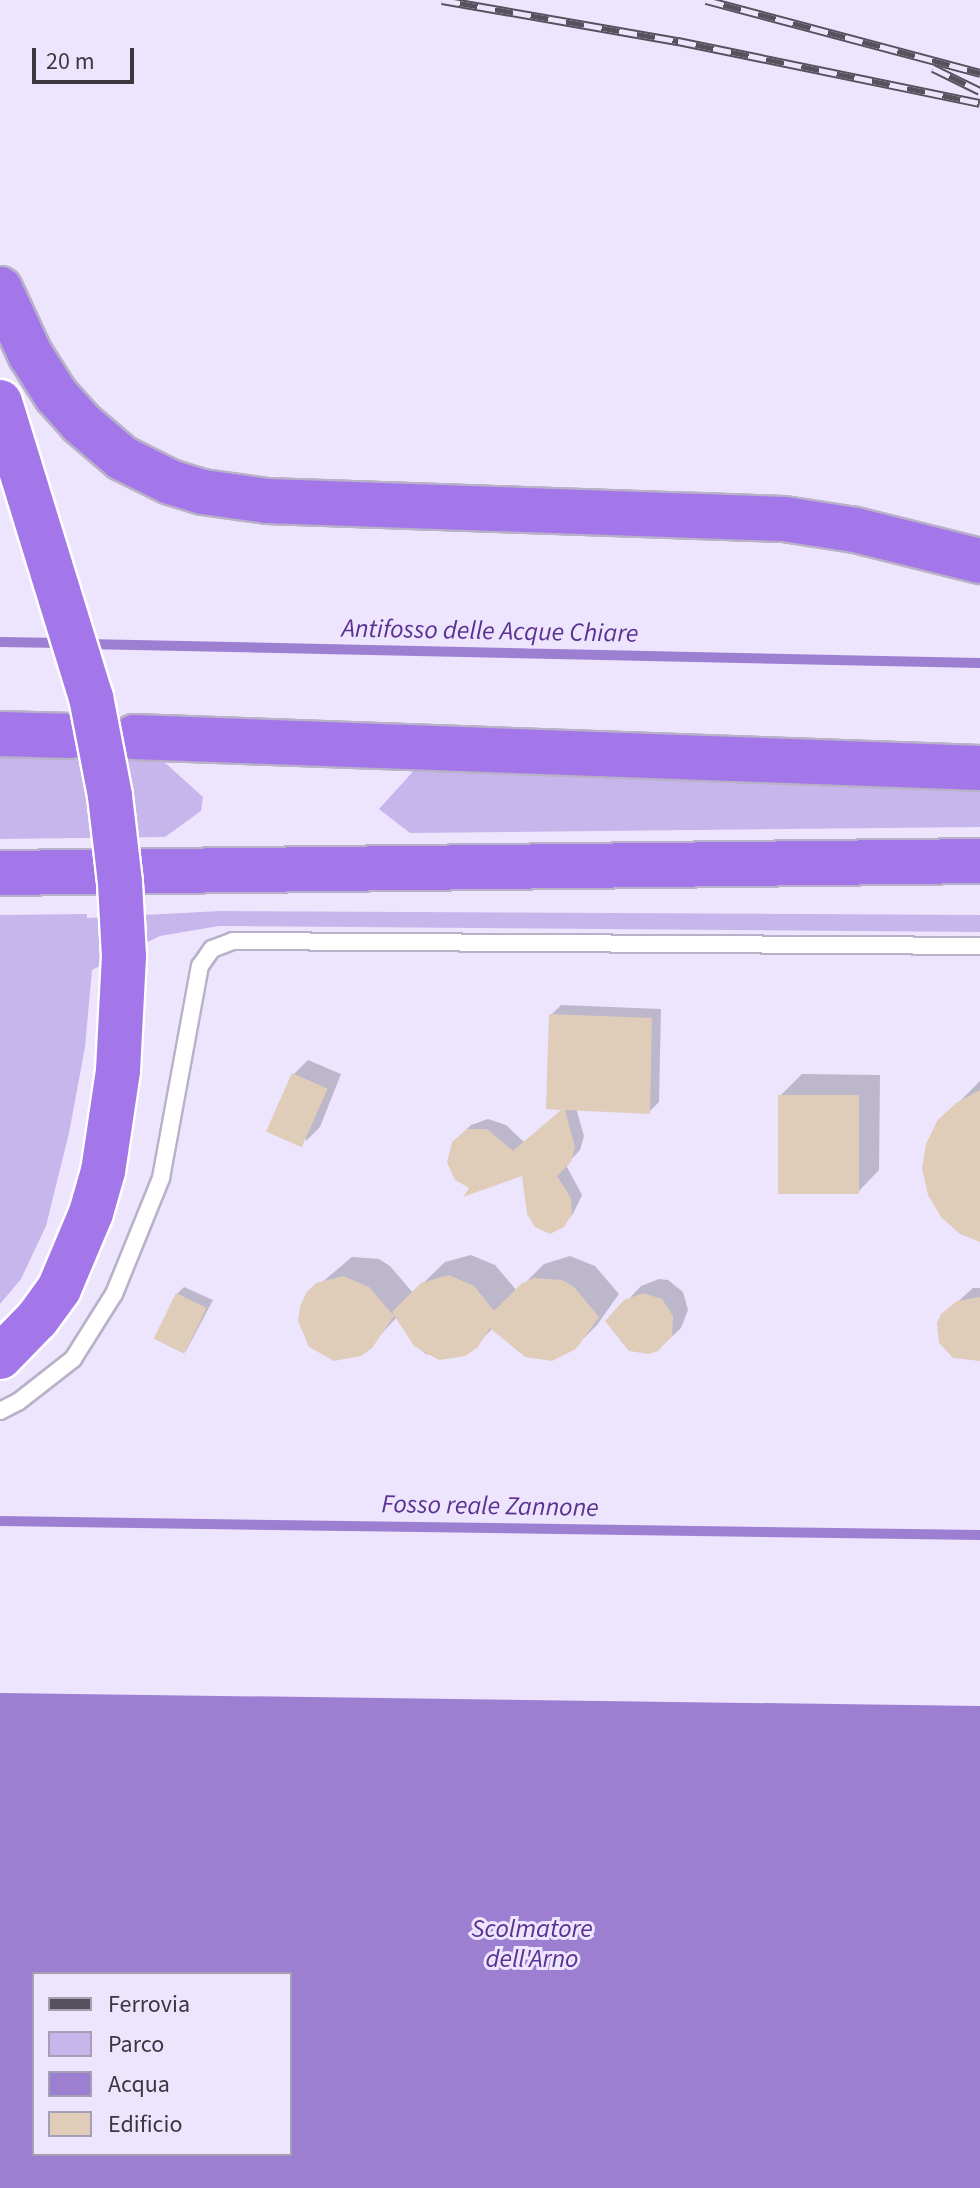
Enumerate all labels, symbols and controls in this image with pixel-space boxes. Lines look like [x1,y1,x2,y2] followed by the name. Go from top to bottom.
[36,32,138,82] scale bar
[46,44,95,79] text: 20 m
[341,613,639,649] water label: Antifosso delle Acque Chiare
[381,1489,599,1523] water label: Fosso reale Zannone
[471,1913,593,1974] water label: Scolmatore dell'Arno
[32,1972,292,2156] legend
[108,1987,190,2022] text: Ferrovia
[108,2027,164,2062] text: Parco
[108,2067,170,2102] text: Acqua
[108,2107,182,2142] text: Edificio

